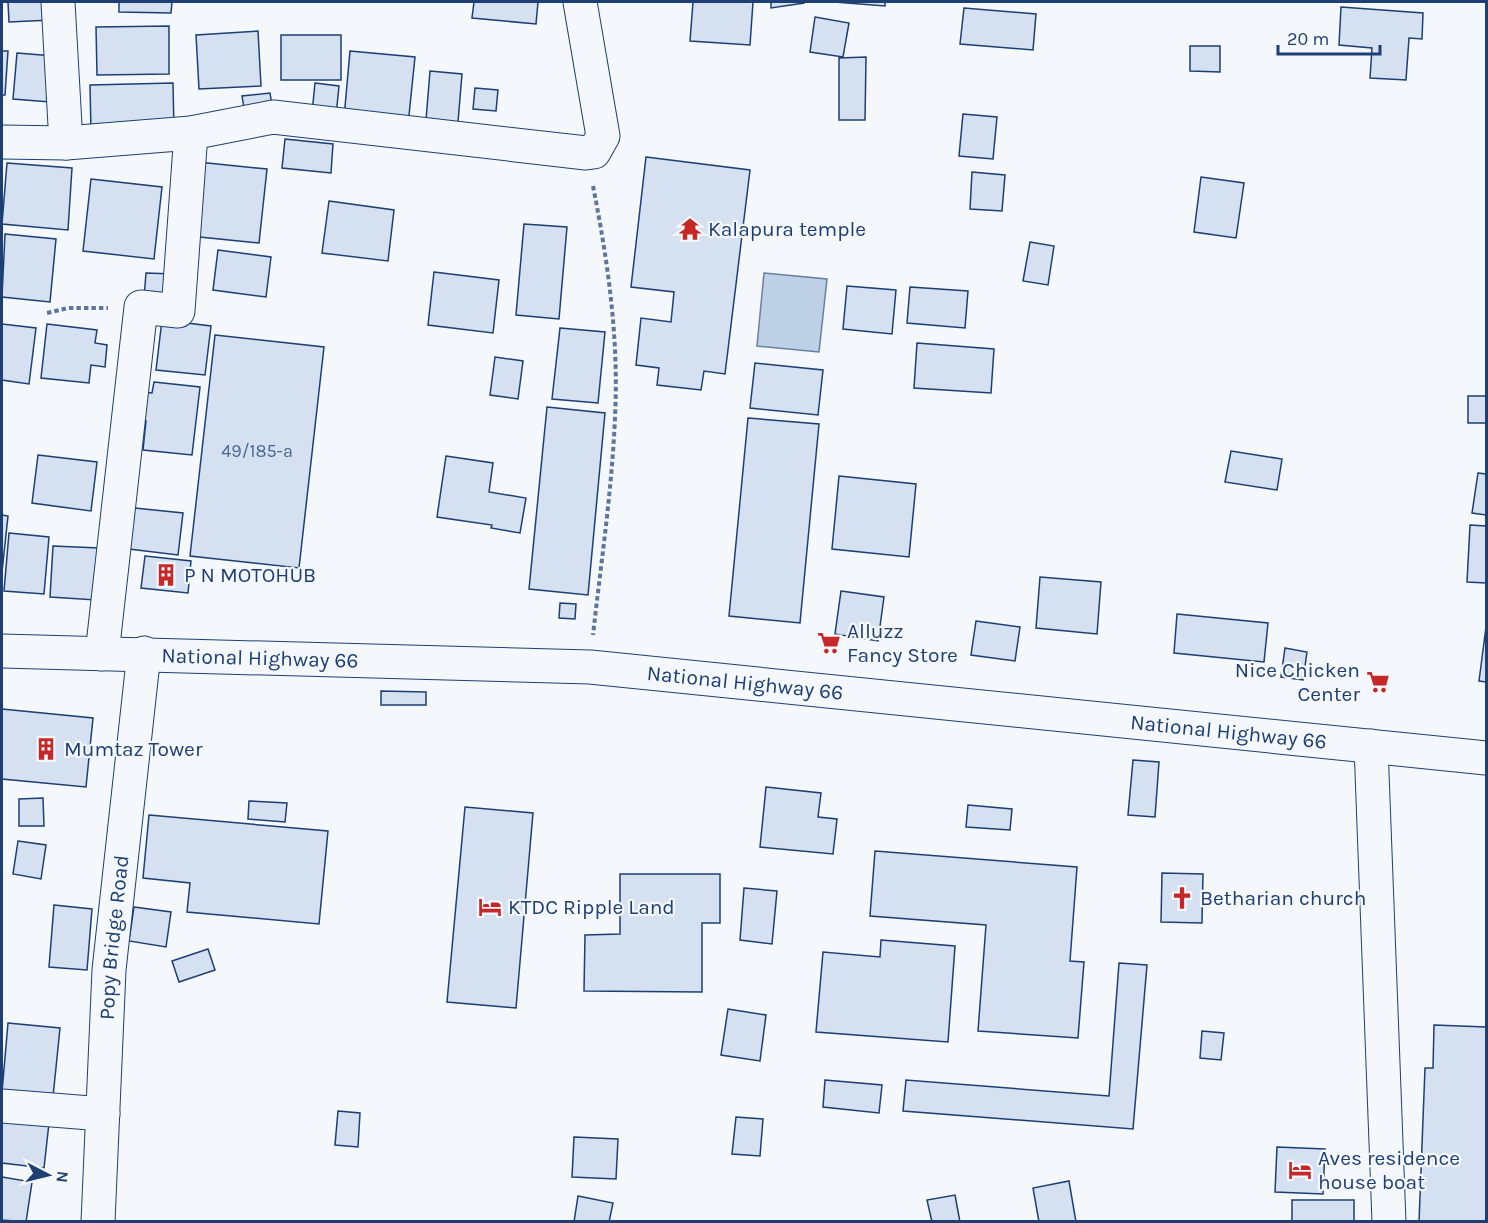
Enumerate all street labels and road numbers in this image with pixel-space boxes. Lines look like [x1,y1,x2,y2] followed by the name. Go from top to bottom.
[161,643,359,673] street label: National Highway 66
[646,661,844,705] street label: National Highway 66
[1129,710,1328,754] street label: National Highway 66
[95,854,134,1021] street label: Popy Bridge Road

